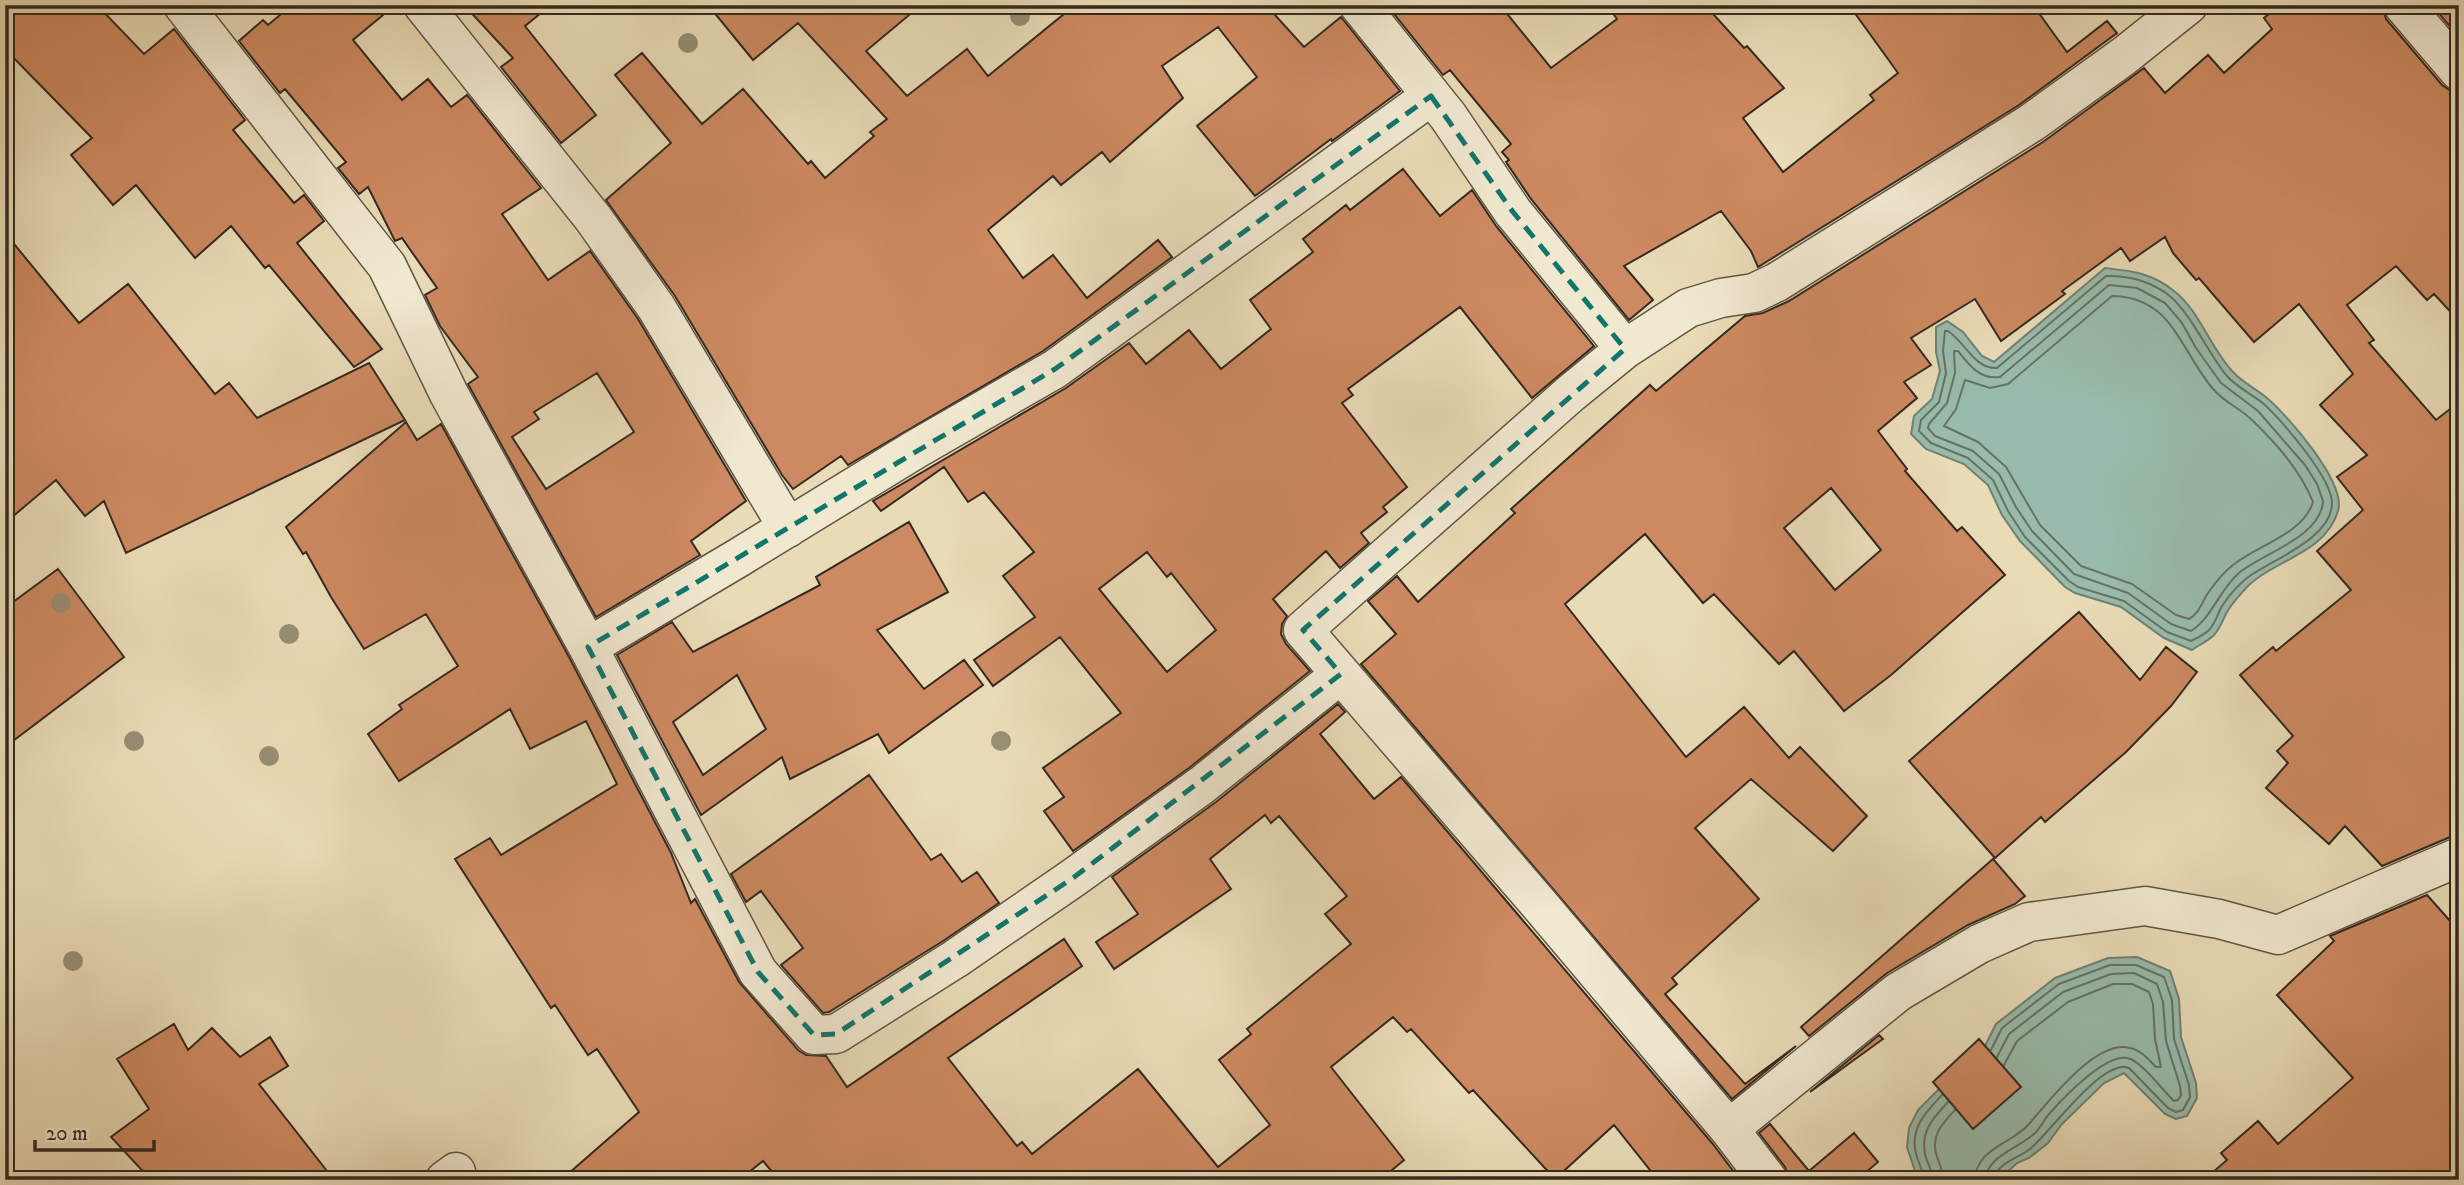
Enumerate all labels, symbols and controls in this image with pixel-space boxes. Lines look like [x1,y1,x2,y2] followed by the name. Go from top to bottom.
[35,1108,154,1152] scale bar
[46,1121,88,1147] text: 20 m

